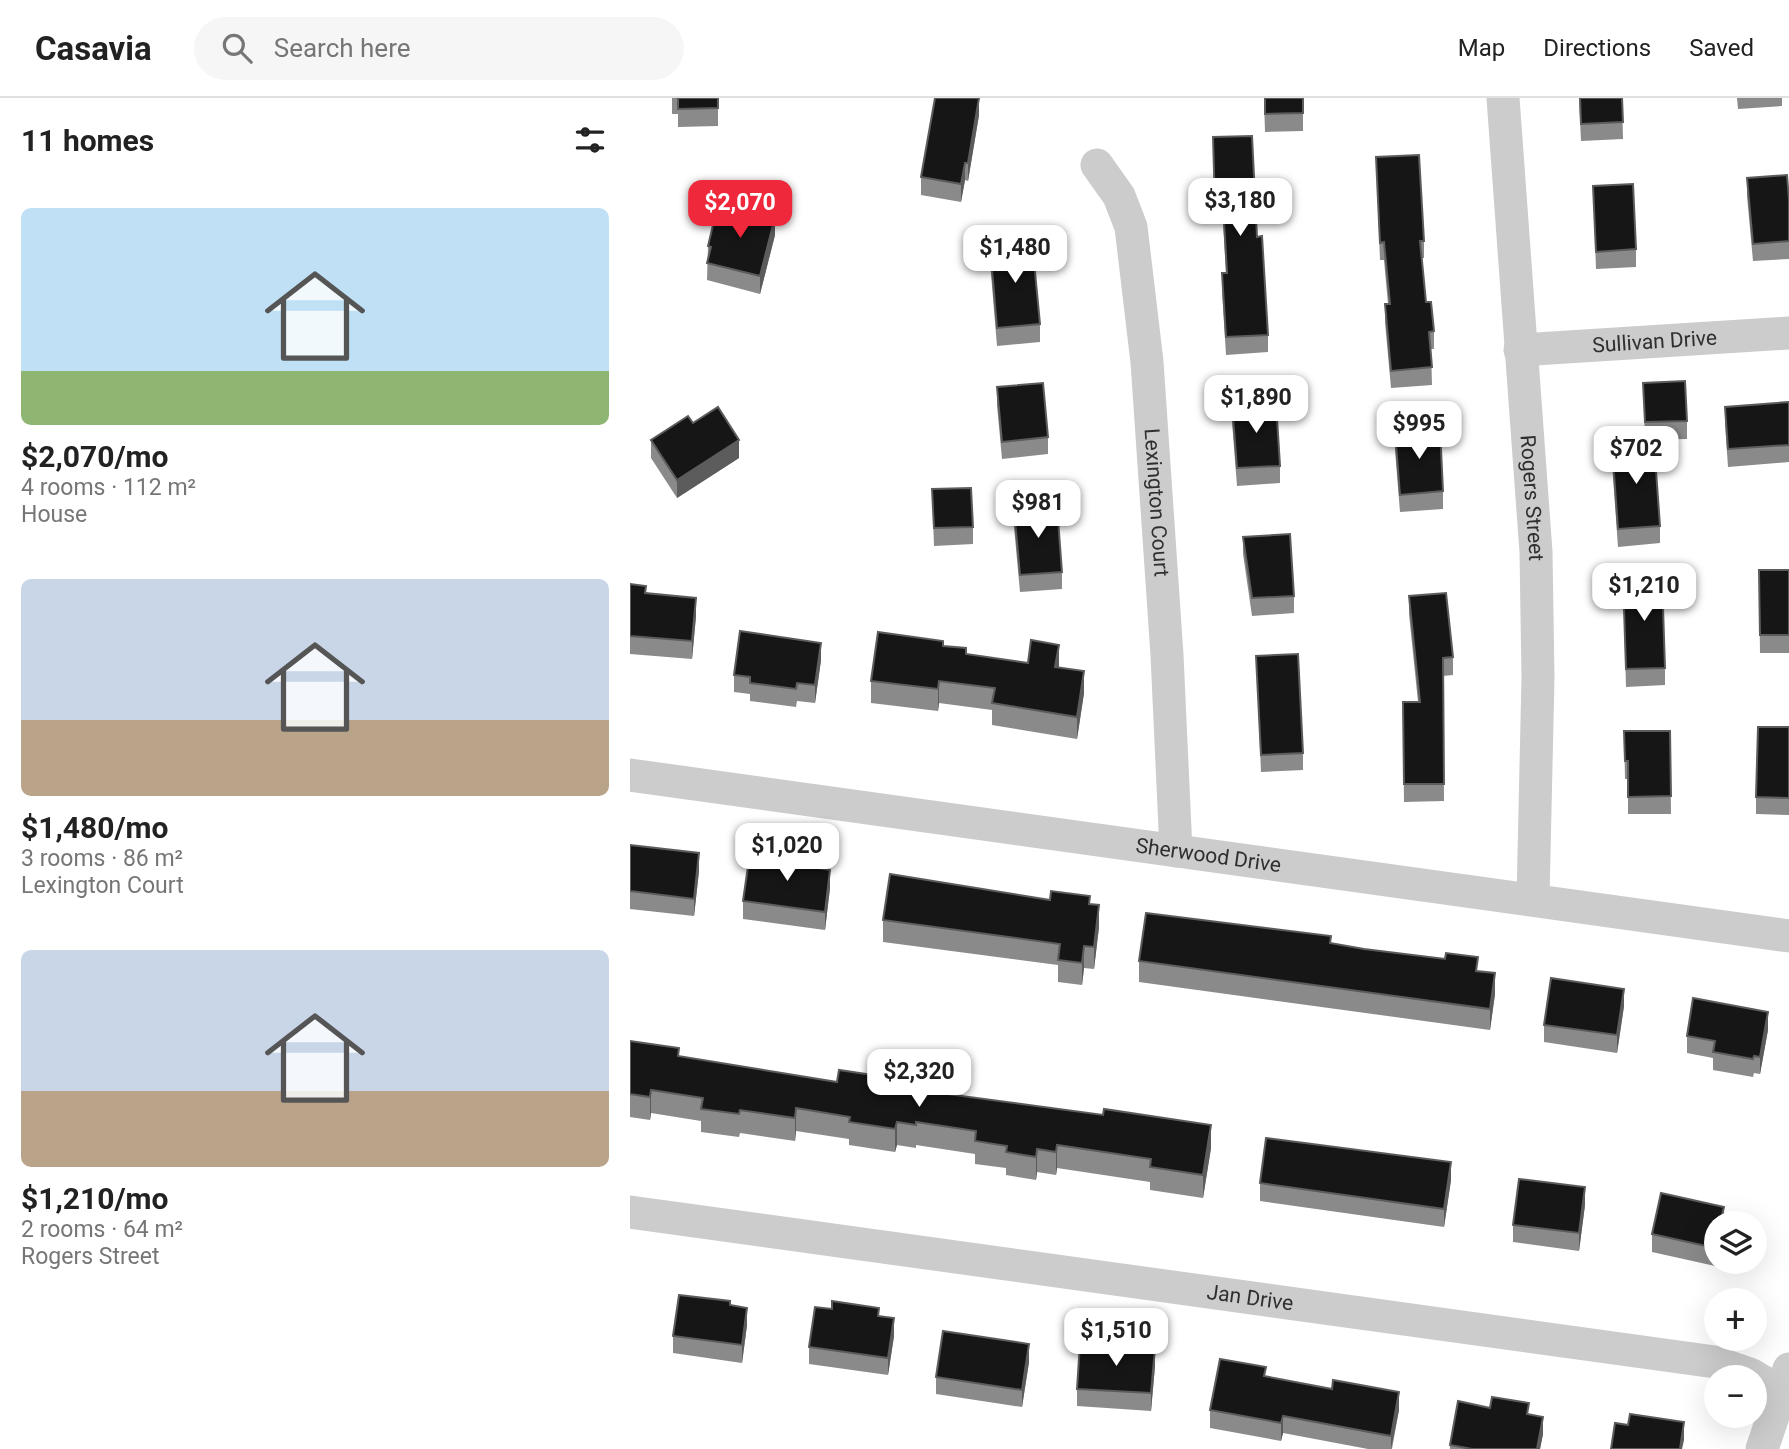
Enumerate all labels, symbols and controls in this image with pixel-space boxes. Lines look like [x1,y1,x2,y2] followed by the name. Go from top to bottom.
[194,17,684,80] search box
[35,29,152,68] text: Casavia
[218,29,256,67] icon: search
[274,33,411,63] text: Search here
[1458,34,1505,62] text: Map
[1543,34,1651,62] text: Directions
[1689,34,1754,62] text: Saved
[571,121,609,159] icon: filters
[21,123,154,158] text: 11 homes
[1183,178,1297,238] pin: $3,180
[683,180,797,240] pin: $2,070
[1204,187,1276,214] text: $3,180
[704,189,776,216] text: $2,070
[958,226,1072,285] pin: $1,480
[979,234,1051,261] text: $1,480
[252,253,378,379] icon: home
[1592,326,1718,357] street label: Sullivan Drive
[1199,376,1313,435] pin: $1,890
[1220,384,1292,411] text: $1,890
[1378,402,1460,461] pin: $995
[1393,410,1445,437] text: $995
[1595,426,1677,486] pin: $702
[1140,428,1174,578] street label: Lexington Court
[1516,434,1548,561] street label: Rogers Street
[1610,435,1662,462] text: $702
[21,439,169,474] text: $2,070/mo
[21,474,196,501] text: 4 rooms · 112 m²
[997,480,1079,540] pin: $981
[1012,489,1064,516] text: $981
[21,501,87,528] text: House
[1587,564,1701,623] pin: $1,210
[1608,572,1680,599] text: $1,210
[252,624,378,750] icon: home
[21,810,169,845] text: $1,480/mo
[730,824,844,883] pin: $1,020
[751,832,823,859] text: $1,020
[1134,833,1283,877] street label: Sherwood Drive
[21,845,183,872] text: 3 rooms · 86 m²
[21,872,184,899] text: Lexington Court
[252,995,378,1121] icon: home
[862,1049,976,1109] pin: $2,320
[883,1058,955,1085] text: $2,320
[21,1181,169,1216] text: $1,210/mo
[1704,1211,1767,1428] map controls
[1704,1211,1767,1274] button: layers
[21,1216,183,1243] text: 2 rooms · 64 m²
[21,1243,159,1270] text: Rogers Street
[1205,1280,1295,1316] street label: Jan Drive
[1704,1288,1767,1351] button: +
[1059,1308,1173,1368] pin: $1,510
[1080,1317,1152,1344] text: $1,510
[1704,1365,1767,1428] button: −

